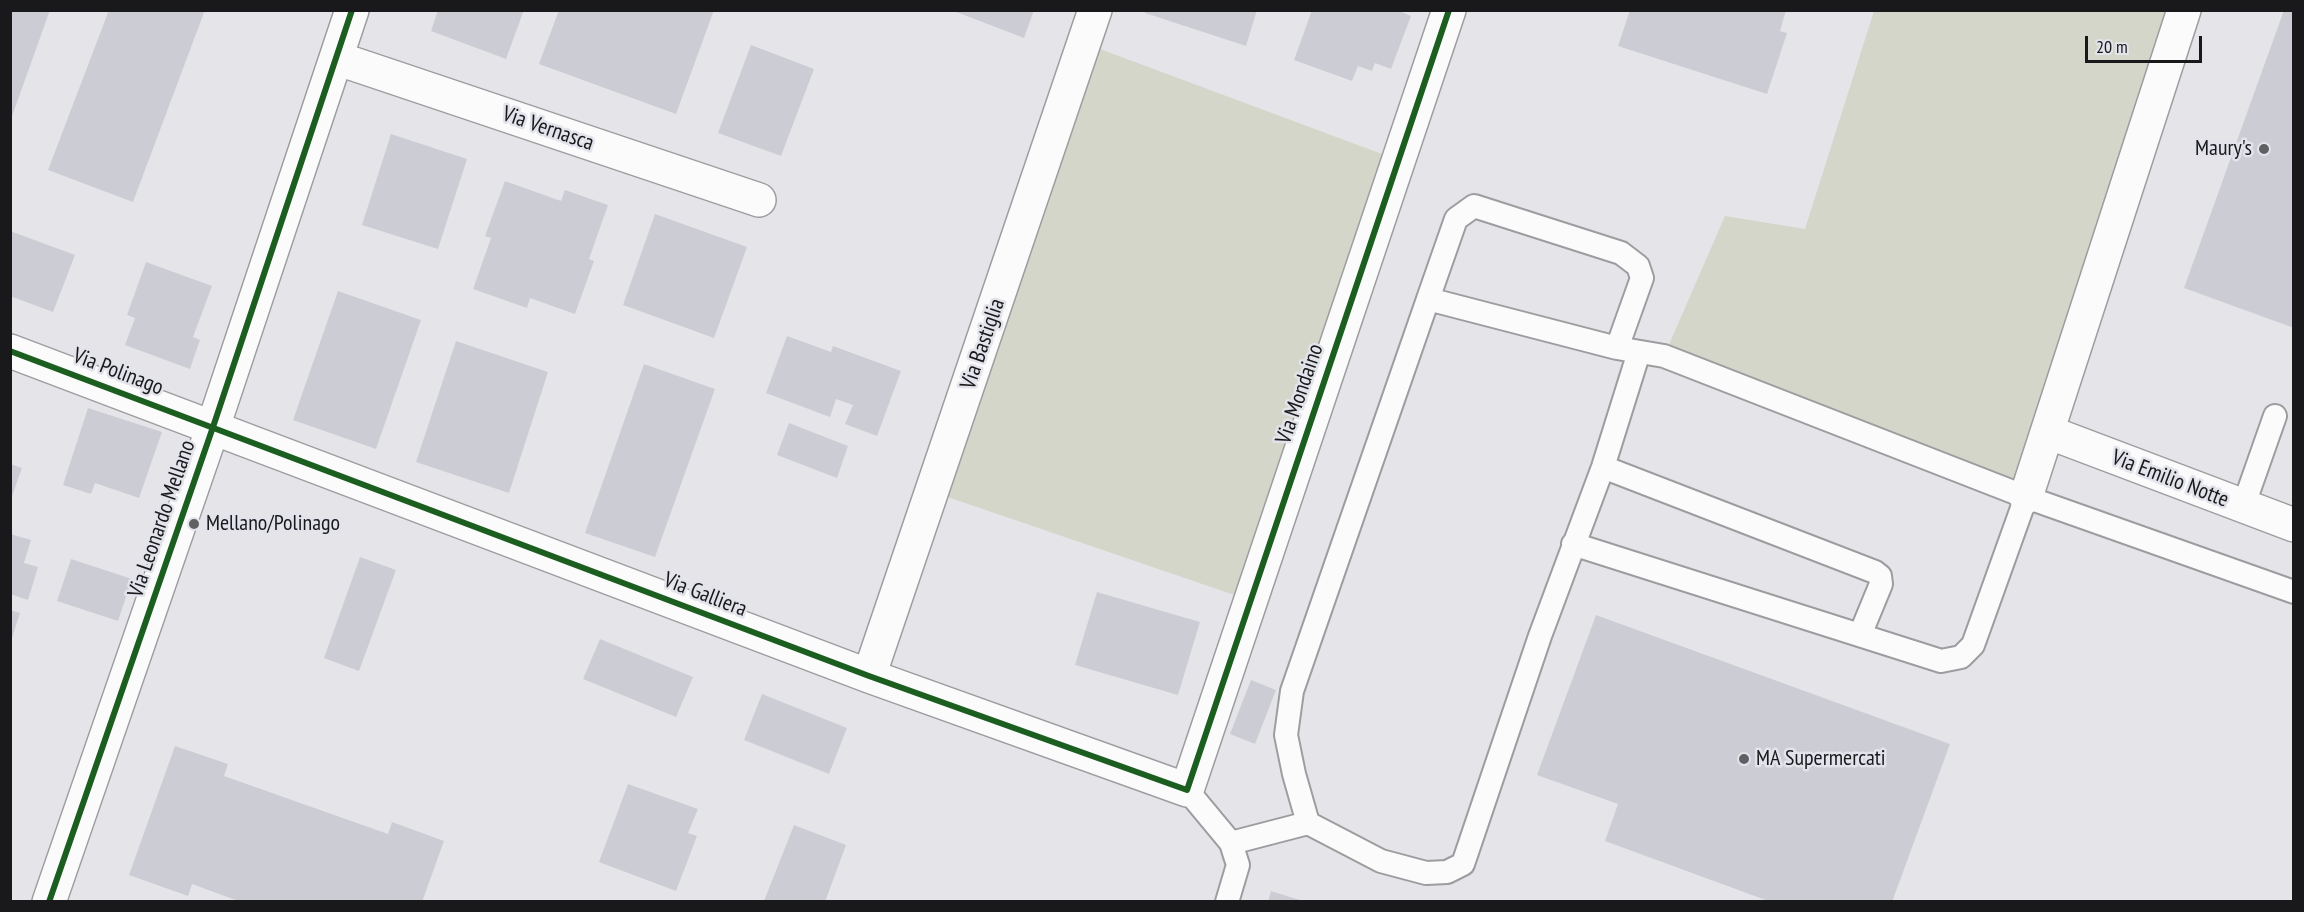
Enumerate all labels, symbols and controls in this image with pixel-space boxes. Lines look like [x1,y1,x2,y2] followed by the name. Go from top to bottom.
[2088,24,2205,62] scale bar
[2096,35,2128,58] text: 20 m
[499,101,597,157] street label: Via Vernasca
[2195,136,2252,162] place label: Maury's
[2257,142,2271,156] marker: Maury's
[955,295,1011,393] street label: Via Bastiglia
[1271,341,1329,447] street label: Via Mondaino
[69,343,167,401] street label: Via Polinago
[123,437,201,601] street label: Via Leonardo Mellano
[2108,445,2232,513] street label: Via Emilio Notte
[206,511,340,537] place label: Mellano/Polinago
[187,517,201,531] marker: Mellano/Polinago
[660,567,750,623] street label: Via Galliera
[1756,746,1886,772] place label: MA Supermercati
[1737,752,1751,766] marker: MA Supermercati

